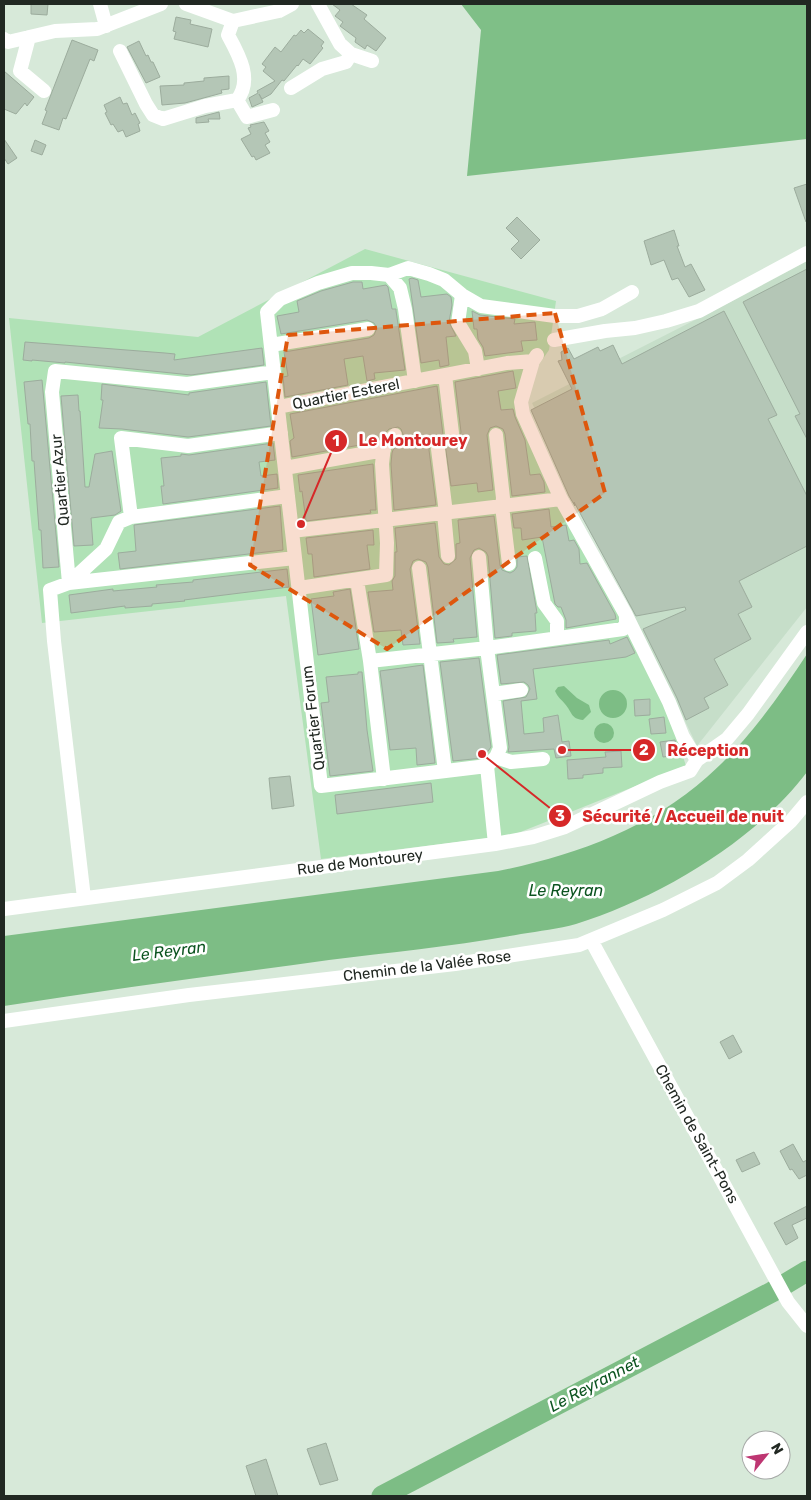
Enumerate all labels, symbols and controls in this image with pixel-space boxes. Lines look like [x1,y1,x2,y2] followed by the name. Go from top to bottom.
[291,375,401,413] street label: Quartier Esterel
[324,425,478,456] callout: Le Montourey
[359,431,468,450] text: Le Montourey
[332,432,340,450] text: 1
[47,433,73,527] street label: Quartier Azur
[298,665,328,771] street label: Quartier Forum
[632,735,758,766] callout: Réception
[639,741,649,759] text: 2
[667,741,749,760] text: Réception
[547,800,794,831] callout: Sécurité / Accueil de nuit
[555,807,565,825] text: 3
[582,807,784,826] text: Sécurité / Accueil de nuit
[296,845,424,879] street label: Rue de Montourey
[529,881,603,900] water label: Le Reyran
[131,937,207,965] water label: Le Reyran
[342,947,512,985] street label: Chemin de la Valée Rose
[651,1061,743,1207] street label: Chemin de Saint-Pons
[546,1352,643,1416] water label: Le Reyrannet
[741,1430,791,1480] north arrow
[767,1440,787,1457] text: N

